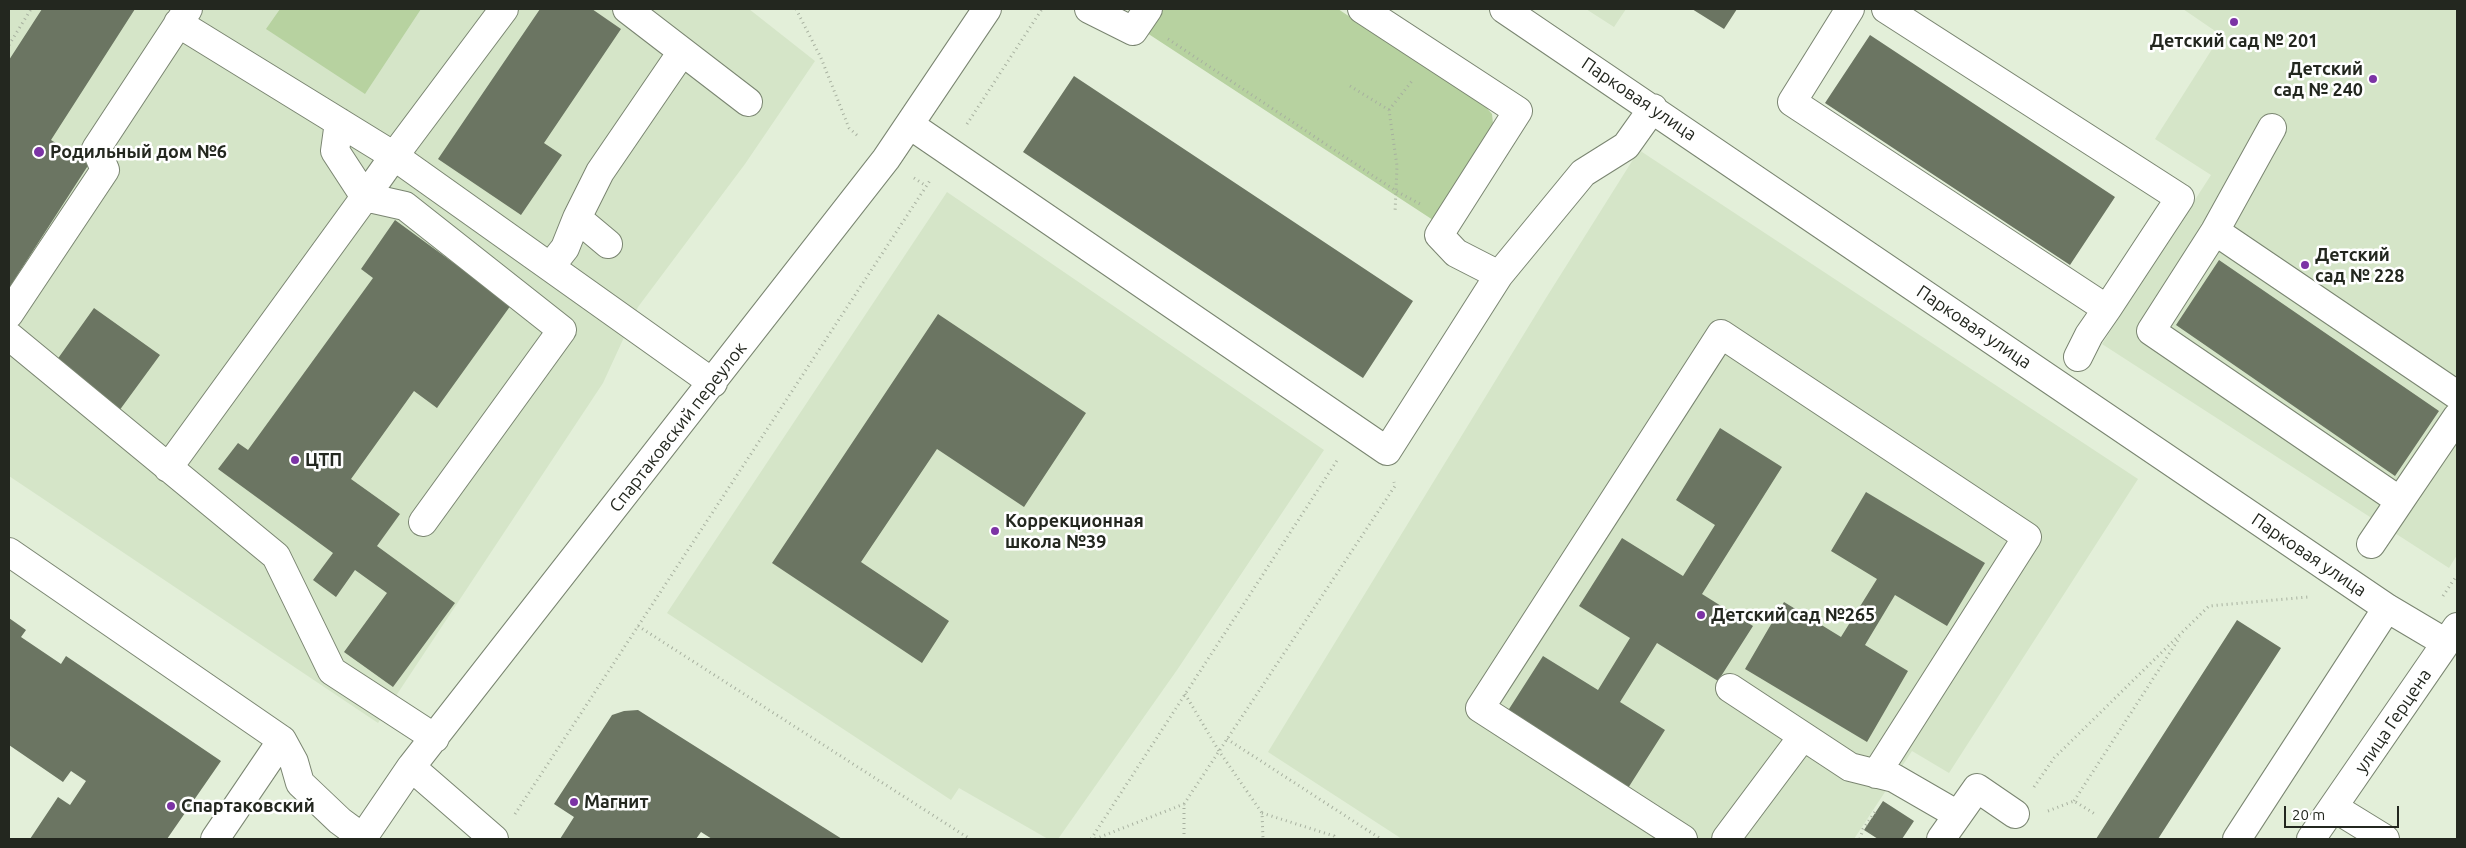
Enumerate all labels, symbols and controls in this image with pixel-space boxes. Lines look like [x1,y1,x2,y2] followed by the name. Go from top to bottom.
[2228,16,2240,28] marker: Детский сад № 201
[2150,30,2318,52] place label: Детский сад № 201
[1577,53,1701,145] street label: Парковая улица
[2274,58,2363,100] place label: Детский сад № 240
[2367,73,2379,85] marker: Детский сад № 240
[50,141,227,163] place label: Родильный дом №6
[32,145,46,159] marker: Родильный дом №6
[2315,244,2404,286] place label: Детский сад № 228
[2299,259,2311,271] marker: Детский сад № 228
[1912,281,2036,373] street label: Парковая улица
[605,338,751,516] street label: Спартаковский переулок
[305,449,342,471] place label: ЦТП
[289,454,301,466] marker: ЦТП
[2247,509,2371,601] street label: Парковая улица
[1005,510,1144,552] place label: Коррекционная школа №39
[989,525,1001,537] marker: Коррекционная школа №39
[1711,604,1875,626] place label: Детский сад №265
[1695,609,1707,621] marker: Детский сад №265
[2350,665,2436,777] street label: улица Герцена
[584,791,648,813] place label: Магнит
[181,795,315,817] place label: Спартаковский
[568,796,580,808] marker: Магнит
[2286,796,2401,828] scale bar
[165,800,177,812] marker: Спартаковский
[2292,806,2325,823] text: 20 m

